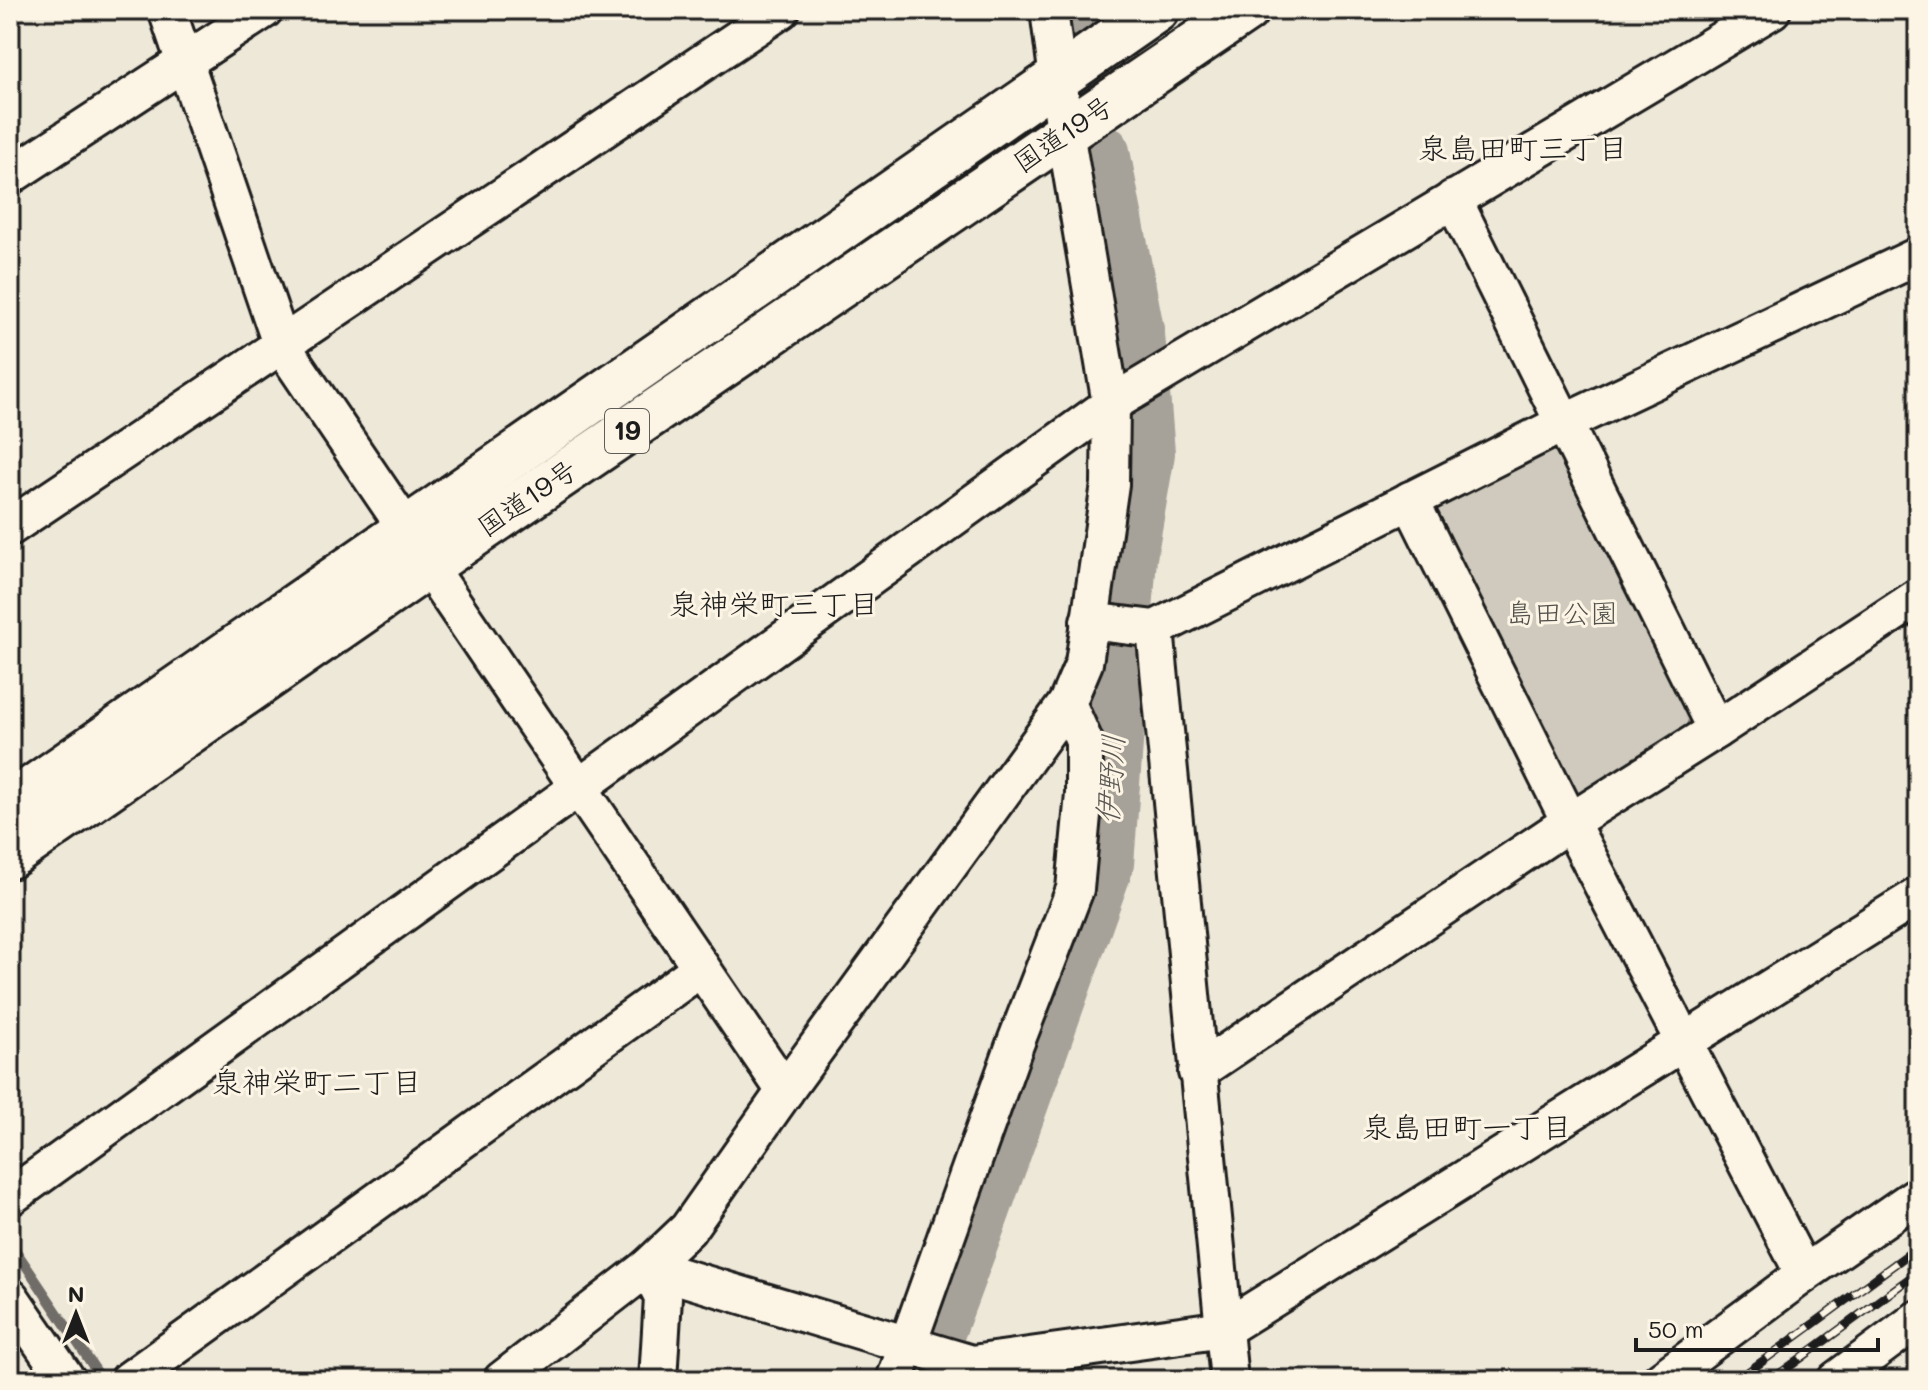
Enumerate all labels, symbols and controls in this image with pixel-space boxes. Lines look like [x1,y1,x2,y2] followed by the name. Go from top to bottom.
[1006,87,1119,180] street label: 国道19号
[1418,127,1628,167] district label: 泉島田町三丁目
[605,409,649,453] road number: 19
[470,451,583,544] street label: 国道19号
[669,583,879,623] district label: 泉神栄町三丁目
[1506,594,1618,630] park label: 島田公園
[1086,733,1132,825] water label: 伊野川
[212,1061,422,1101] district label: 泉神栄町二丁目
[1362,1106,1572,1146] district label: 泉島田町一丁目
[36,1274,116,1354] north arrow
[68,1279,84,1308] text: N
[1636,1302,1878,1352] scale bar
[1648,1313,1704,1344] text: 50 m

